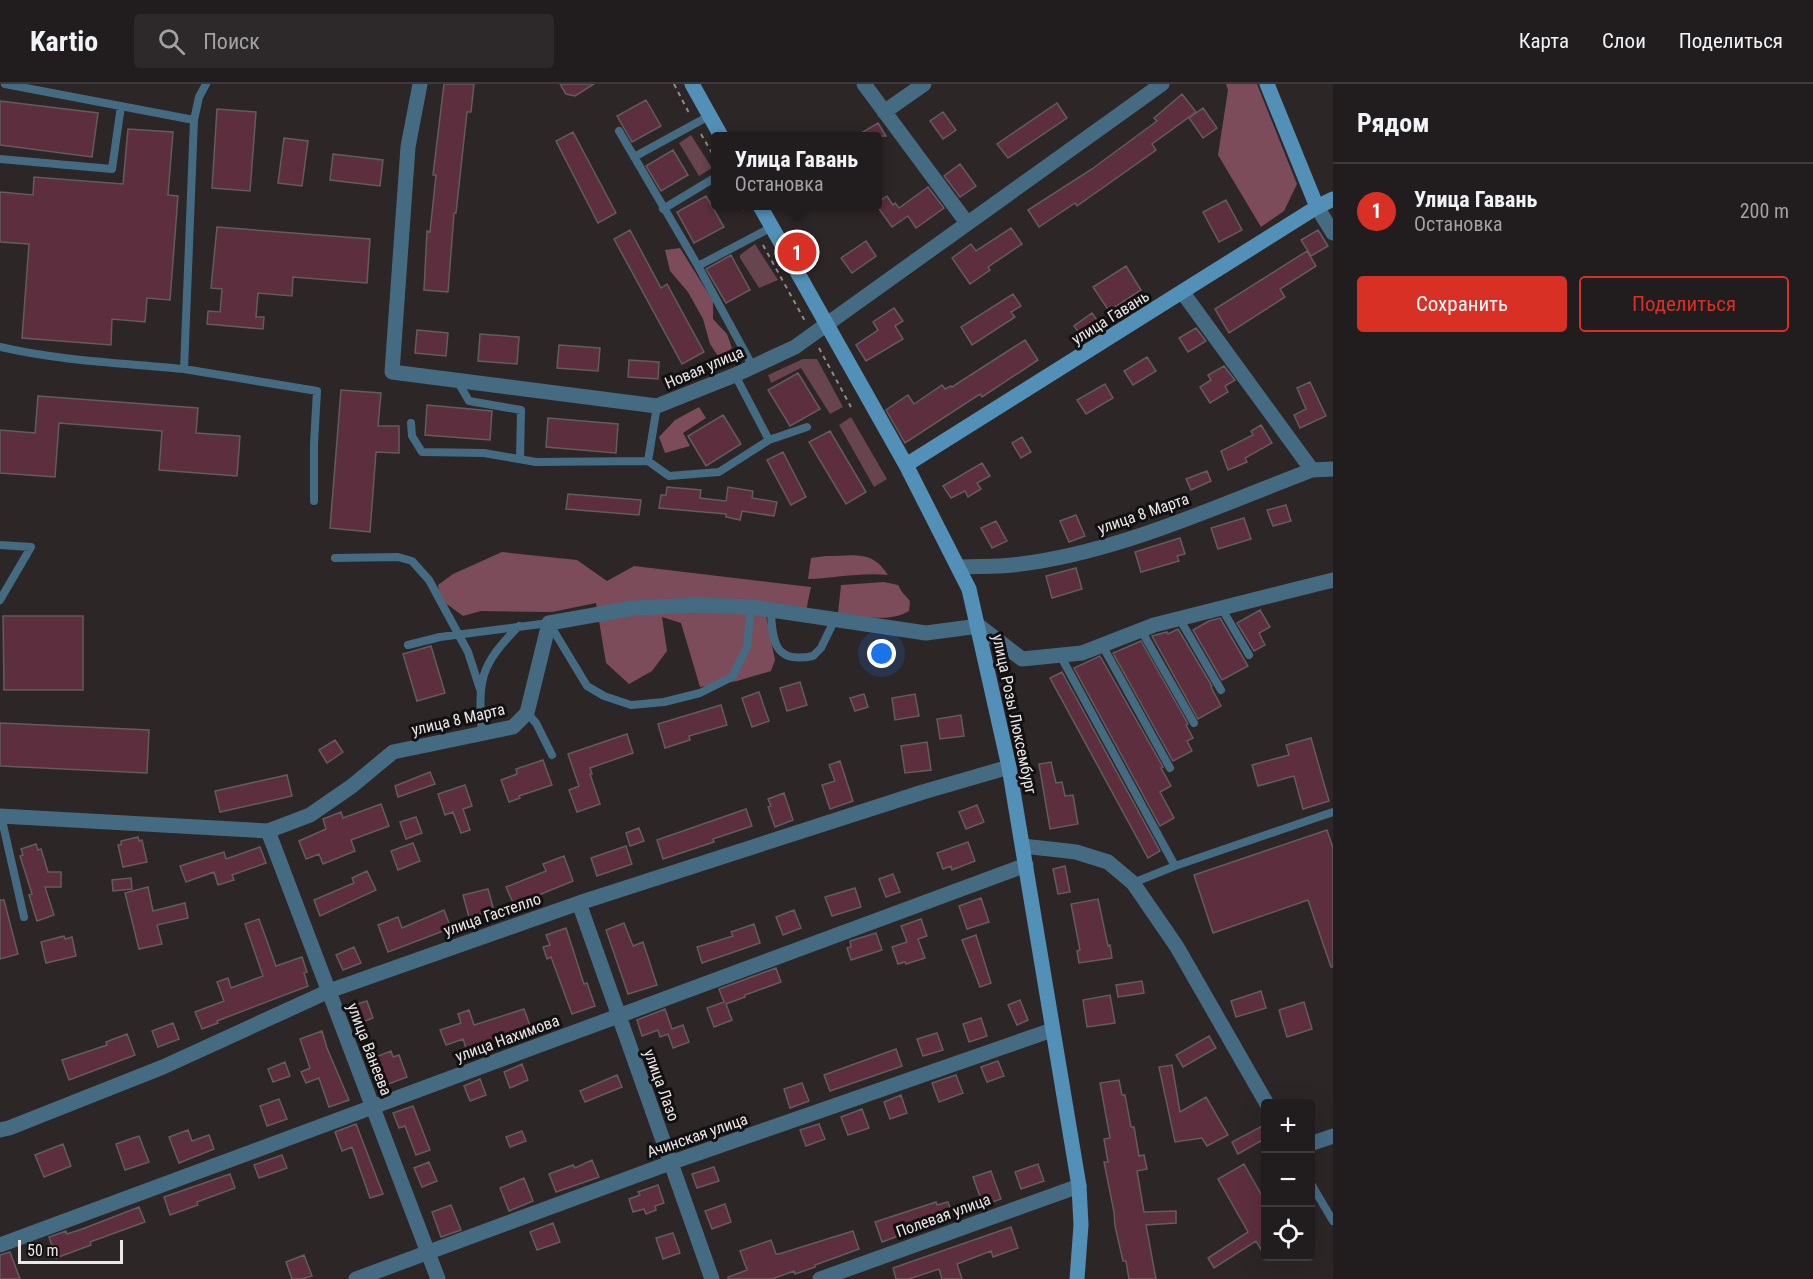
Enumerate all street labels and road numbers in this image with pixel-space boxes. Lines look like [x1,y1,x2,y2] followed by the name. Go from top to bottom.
[1068,286,1152,349] street label: улица Гавань
[662,342,746,393] street label: Новая улица
[1095,489,1191,538] street label: улица 8 Марта
[988,632,1041,796] street label: улица Розы Люксембург
[410,700,507,739] street label: улица 8 Марта
[441,889,543,940] street label: улица Гастелло
[343,1000,396,1098] street label: улица Ванеева
[453,1011,562,1066] street label: улица Нахимова
[640,1047,683,1124] street label: улица Лазо
[644,1109,750,1162] street label: Ачинская улица
[893,1190,993,1241] street label: Полевая улица

